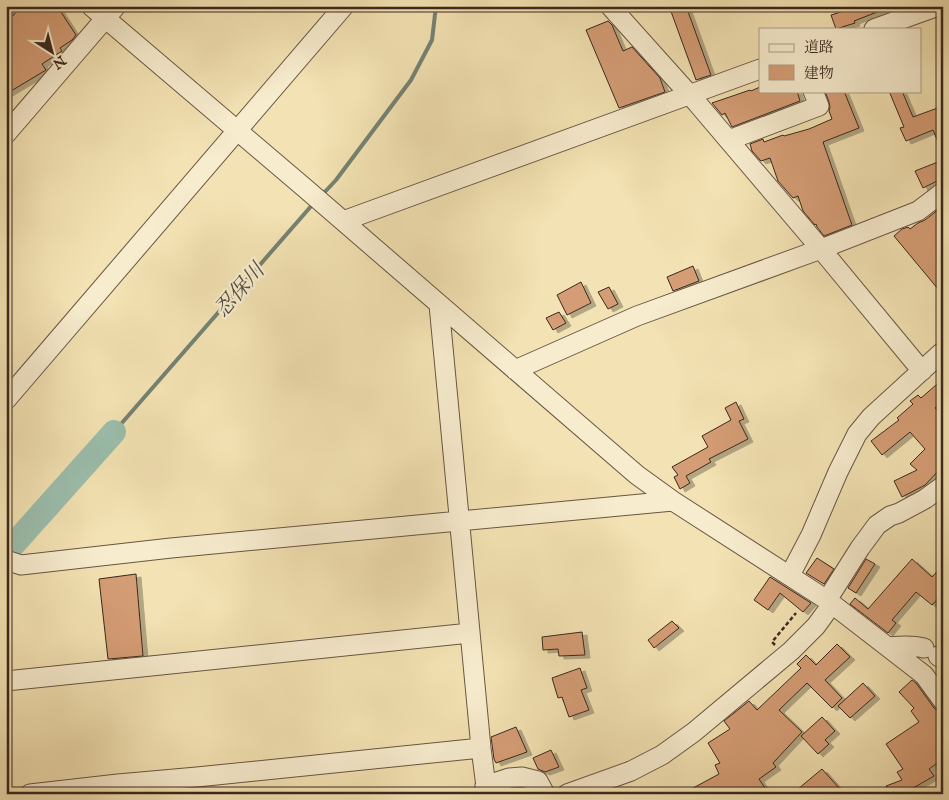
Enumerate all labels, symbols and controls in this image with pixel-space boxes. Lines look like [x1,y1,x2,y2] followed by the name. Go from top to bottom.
[28,28,78,78] north arrow
[759,28,922,92] legend
[804,38,834,57] text: 道路
[49,50,70,73] text: N
[804,64,834,83] text: 建物
[209,257,272,324] water label: 忍保川

